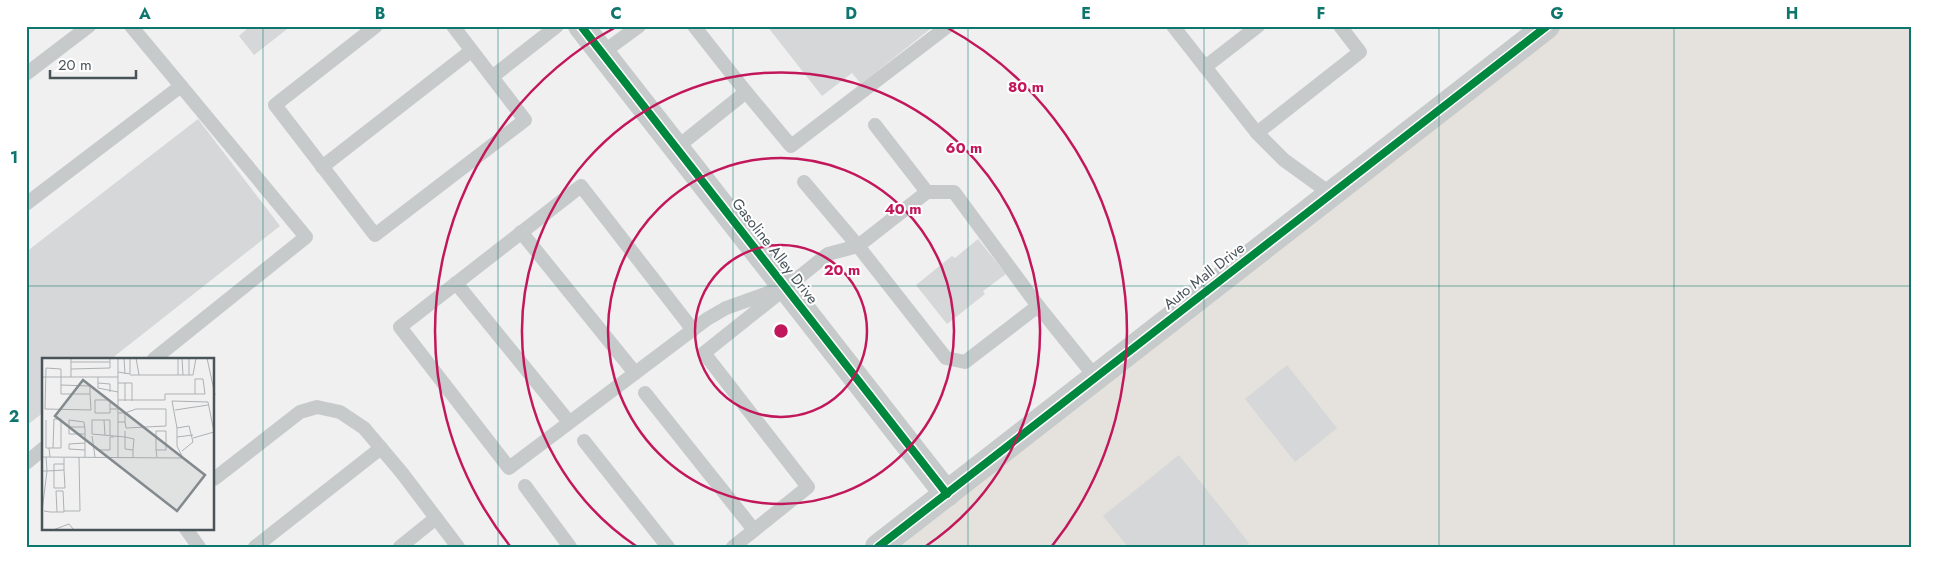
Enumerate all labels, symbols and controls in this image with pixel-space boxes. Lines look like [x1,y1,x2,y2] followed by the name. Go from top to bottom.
[138,2,151,25] text: A
[375,2,385,25] text: B
[610,2,622,25] text: C
[845,2,857,25] text: D
[1081,2,1091,25] text: E
[1317,2,1325,25] text: F
[1550,2,1564,25] text: G
[1786,2,1798,25] text: H
[50,48,136,80] scale bar
[58,54,92,76] text: 20 m
[1008,76,1044,98] text: 80 m
[946,137,982,159] text: 60 m
[10,146,18,169] text: 1
[727,193,824,309] street label: Gasoline Alley Drive
[884,198,922,220] text: 40 m
[1159,237,1250,315] street label: Auto Mall Drive
[824,259,860,281] text: 20 m
[772,322,790,340] centre of rings
[42,358,215,530] inset map
[9,405,19,428] text: 2

